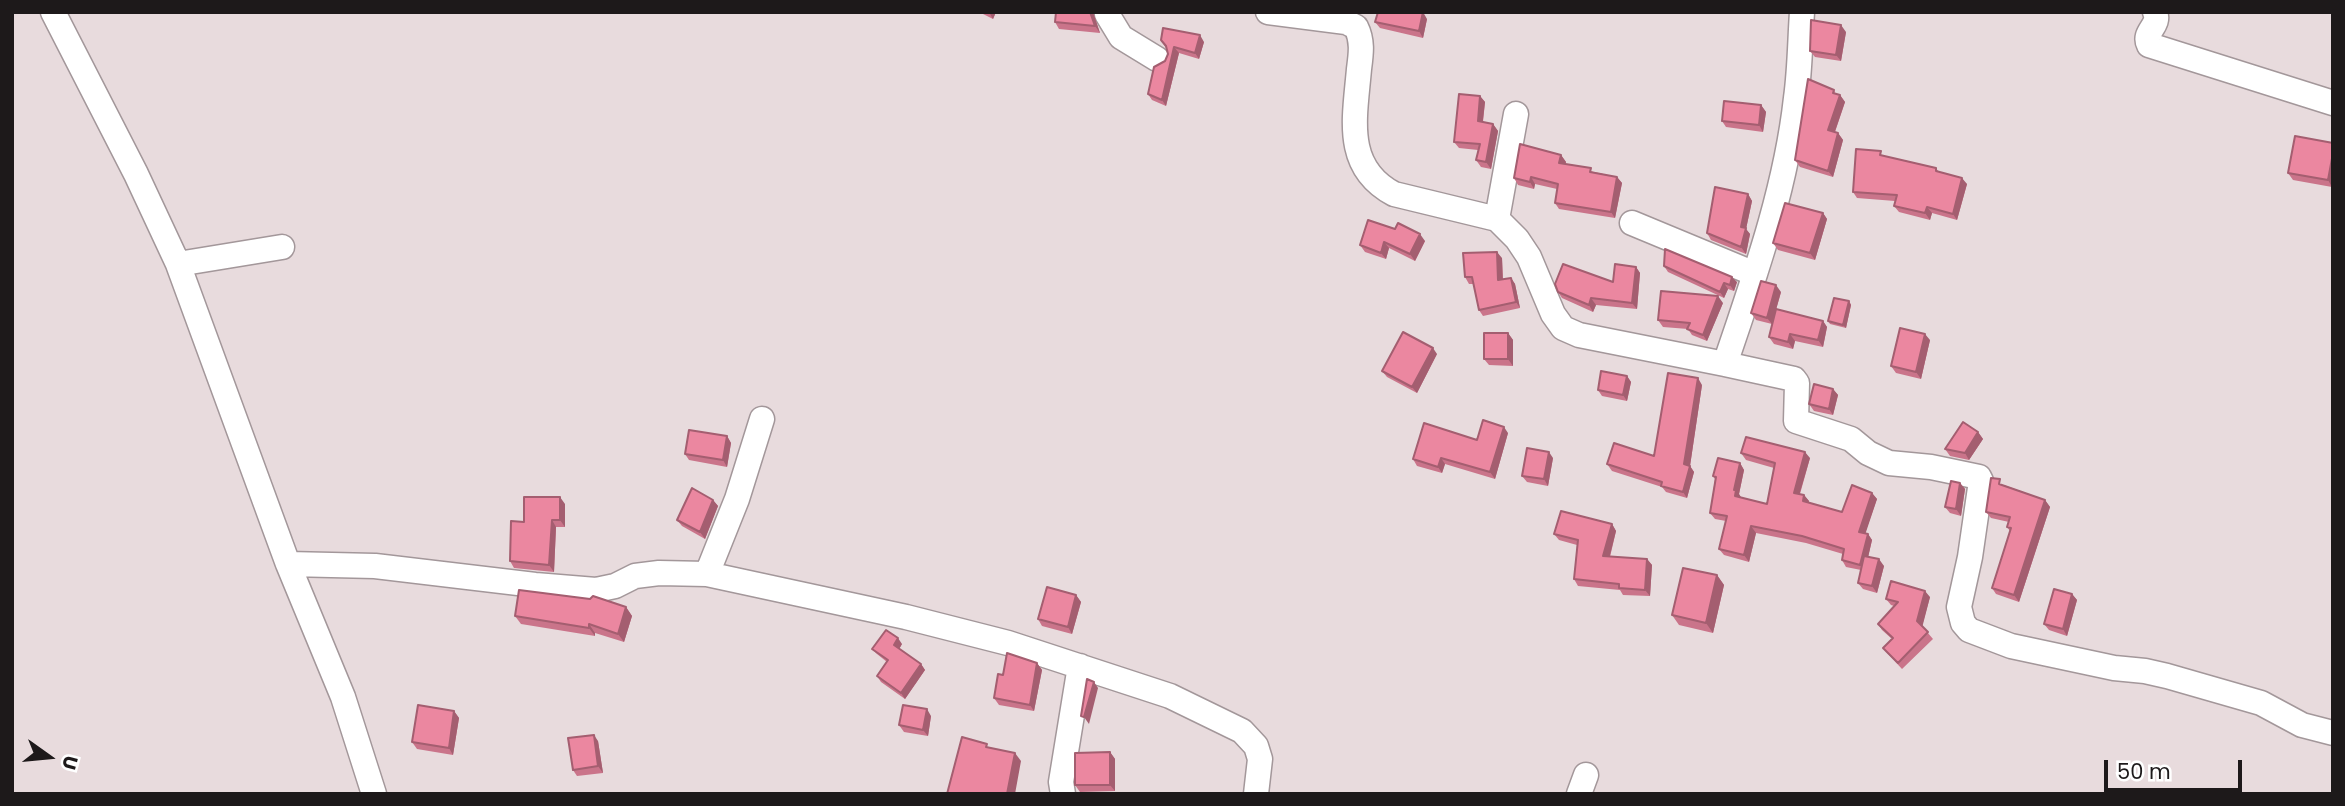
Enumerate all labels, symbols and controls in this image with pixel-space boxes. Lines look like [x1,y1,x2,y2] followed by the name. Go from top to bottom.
[14,722,84,792] north arrow
[2107,746,2245,790] scale bar
[55,753,85,773] text: U
[2117,757,2171,786] text: 50 m

